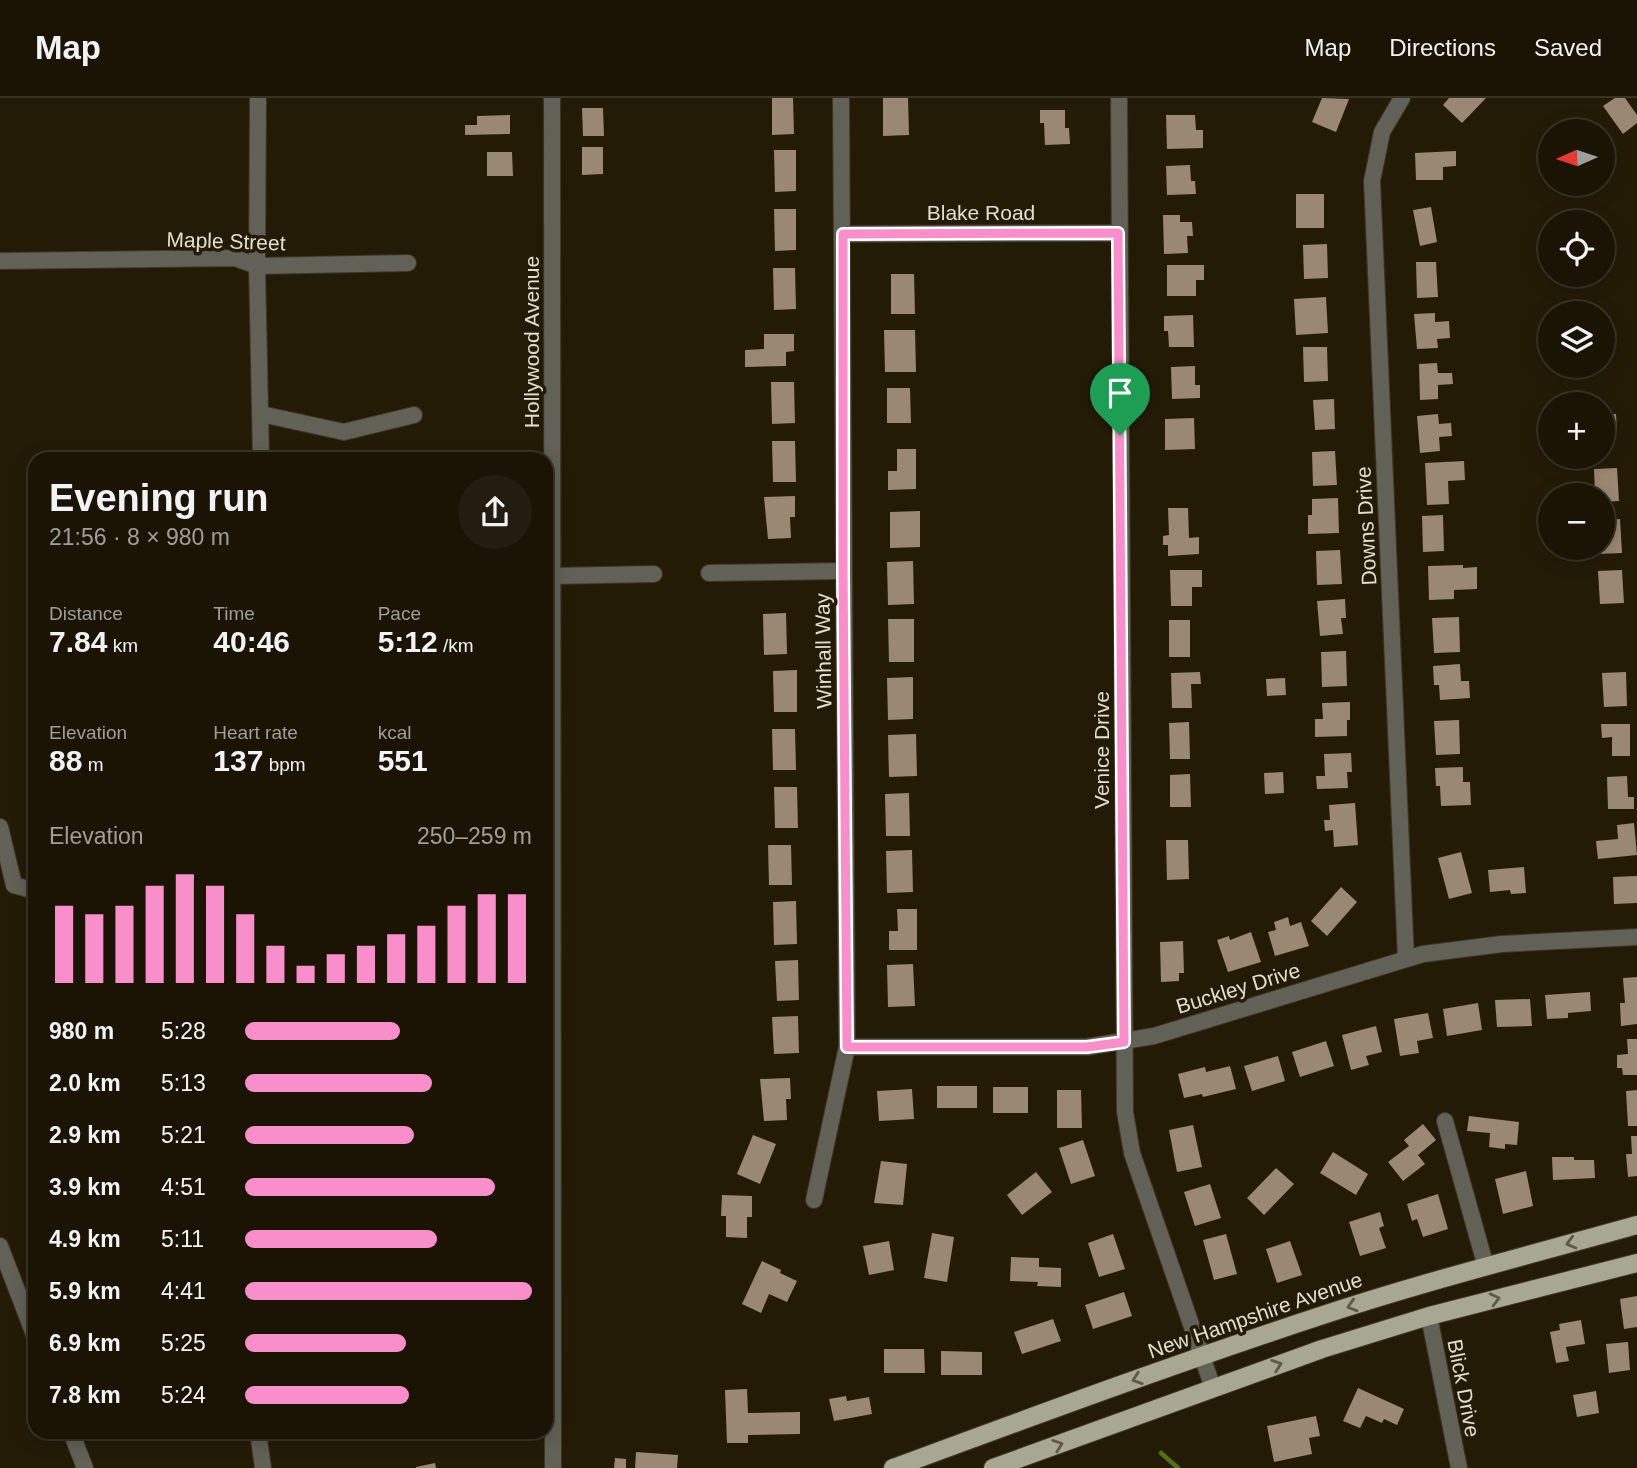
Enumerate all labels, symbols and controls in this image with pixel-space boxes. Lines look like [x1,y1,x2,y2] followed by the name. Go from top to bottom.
[35,29,101,66] text: Map
[1305,34,1351,61] text: Map
[1389,34,1496,61] text: Directions
[1534,34,1602,61] text: Saved
[1538,119,1615,196] north arrow
[1538,119,1615,560] map controls
[927,201,1035,224] street label: Blake Road
[1538,210,1615,287] button: locate
[166,227,286,255] street label: Maple Street
[520,256,543,428] street label: Hollywood Avenue
[1538,301,1615,378] button: layers
[1090,363,1150,435] pin
[1101,374,1139,412] icon: arrive
[1538,392,1615,469] button: +
[1351,466,1381,586] street label: Downs Drive
[458,475,532,549] button: share
[49,477,269,519] text: Evening run
[1538,483,1615,560] button: −
[49,524,230,550] text: 21:56 · 8 × 980 m
[810,592,836,709] street label: Winhall Way
[49,603,123,624] text: Distance
[213,603,255,624] text: Time
[378,603,421,624] text: Pace
[49,625,107,658] text: 7.84
[213,625,290,658] text: 40:46
[378,625,438,658] text: 5:12
[107,635,138,656] text: km
[438,635,474,656] text: /km
[1090,691,1113,809] street label: Venice Drive
[49,722,127,743] text: Elevation
[213,722,298,743] text: Heart rate
[378,722,411,743] text: kcal
[49,744,82,777] text: 88
[213,744,263,777] text: 137
[378,744,428,777] text: 551
[82,754,103,775] text: m
[263,754,306,775] text: bpm
[49,823,144,849] text: Elevation
[417,823,532,849] text: 250–259 m
[1173,958,1303,1018] street label: Buckley Drive
[49,1018,114,1044] text: 980 m
[161,1018,206,1044] text: 5:28
[49,1070,121,1096] text: 2.0 km
[161,1070,206,1096] text: 5:13
[49,1122,121,1148] text: 2.9 km
[161,1122,206,1148] text: 5:21
[49,1174,121,1200] text: 3.9 km
[161,1174,206,1200] text: 4:51
[49,1226,121,1252] text: 4.9 km
[161,1226,204,1252] text: 5:11
[1565,1235,1577,1250] one-way arrow
[1145,1268,1365,1362] street label: New Hampshire Avenue
[49,1278,121,1304] text: 5.9 km
[161,1278,206,1304] text: 4:41
[1489,1293,1501,1307] one-way arrow
[1347,1297,1359,1312] one-way arrow
[49,1330,121,1356] text: 6.9 km
[161,1330,206,1356] text: 5:25
[1443,1337,1485,1439] street label: Blick Drive
[1271,1359,1283,1373] one-way arrow
[1132,1371,1144,1385] one-way arrow
[49,1382,121,1408] text: 7.8 km
[161,1382,206,1408] text: 5:24
[1051,1439,1063,1453] one-way arrow

